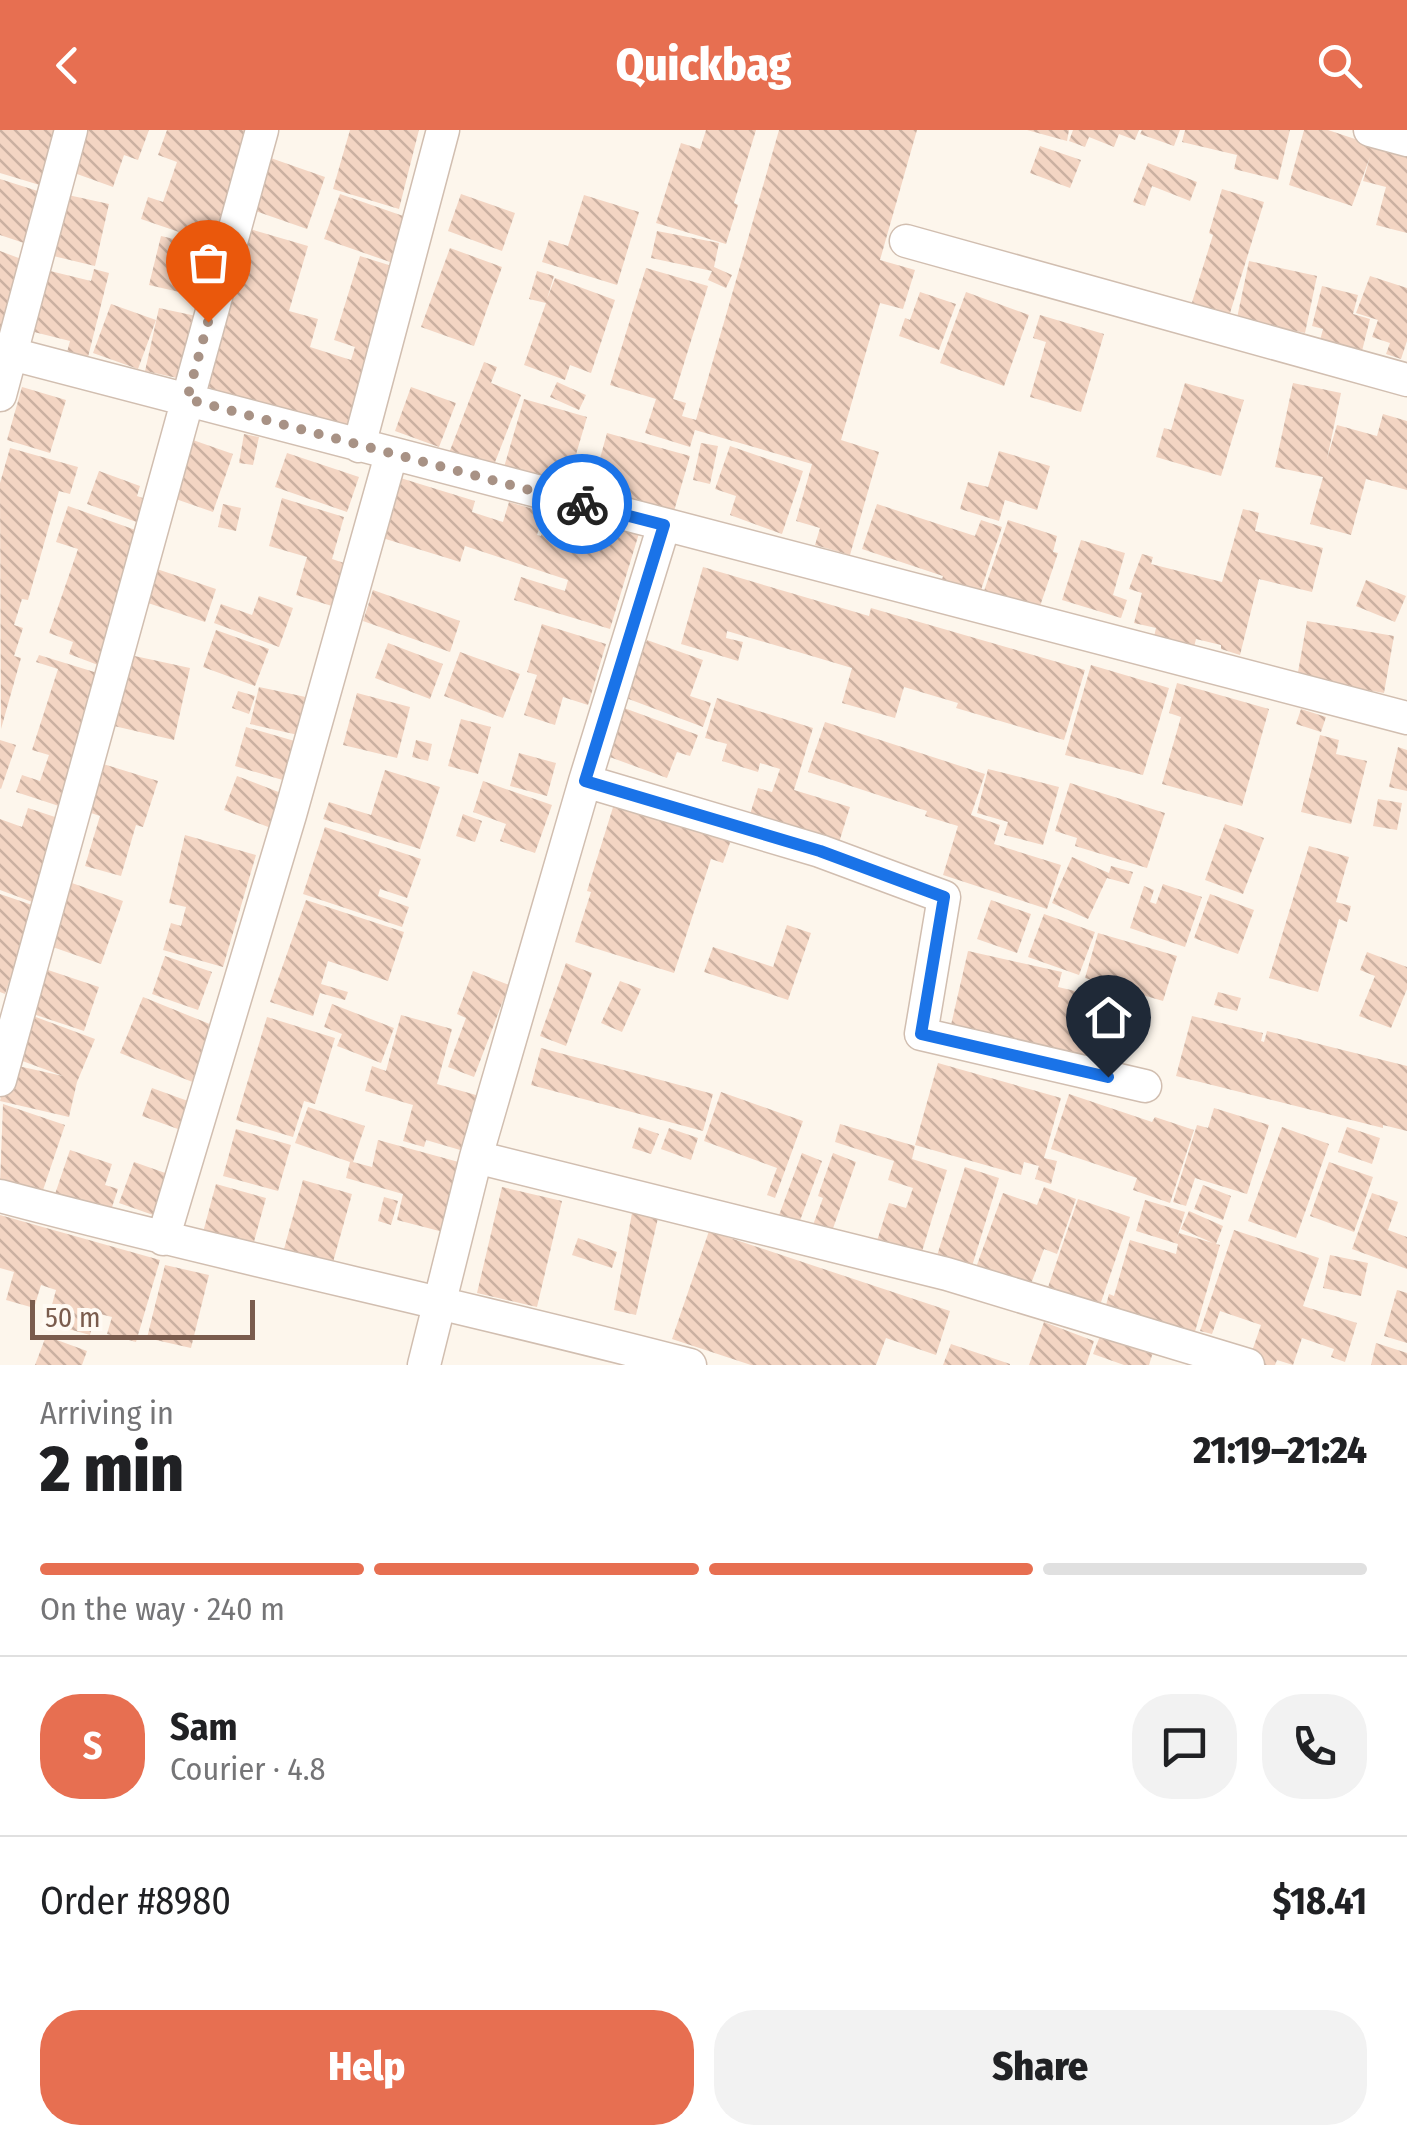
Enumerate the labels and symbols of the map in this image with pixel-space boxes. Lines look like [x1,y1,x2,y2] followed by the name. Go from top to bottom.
[166,220,251,323] pin
[532,454,632,554] courier
[1066,975,1151,1078] pin
[30,1295,255,1340] scale bar

